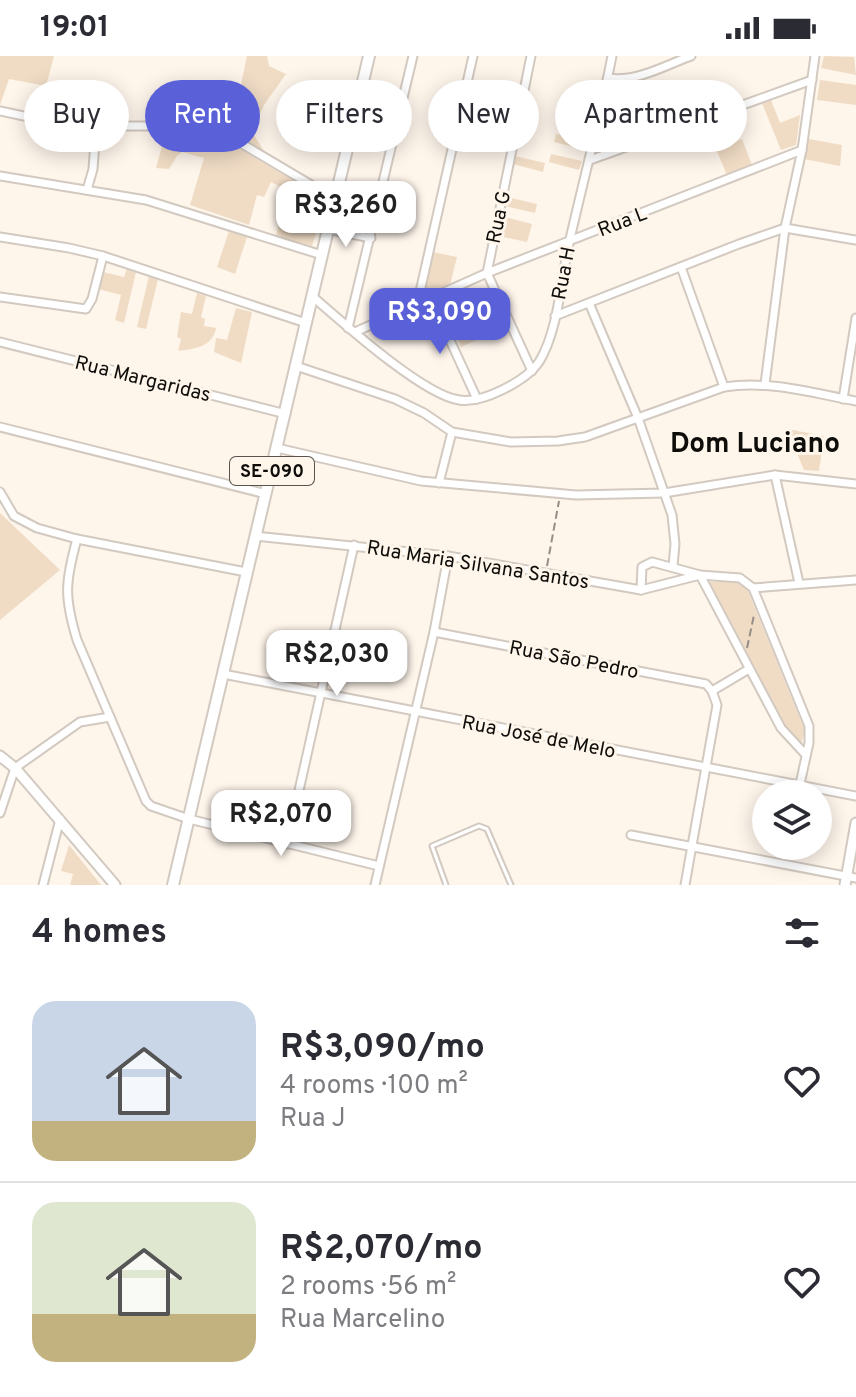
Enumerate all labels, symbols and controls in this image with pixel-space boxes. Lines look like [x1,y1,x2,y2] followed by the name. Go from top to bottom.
[40,10,109,47] text: 19:01
[24,80,129,152] chip: Buy
[145,80,260,152] chip: Rent
[276,80,412,152] chip: Filters
[428,80,539,152] chip: New
[555,80,747,152] chip: Apartment
[272,181,420,249] pin: R$3,260
[482,189,518,246] street label: Rua G
[294,190,398,223] text: R$3,260
[594,202,651,244] street label: Rua L
[547,245,583,302] street label: Rua H
[366,288,514,356] pin: R$3,090
[387,297,493,330] text: R$3,090
[72,350,213,409] street label: Rua Margaridas
[670,427,840,463] district label: Dom Luciano
[230,457,314,485] road number: SE-090
[365,536,591,596] street label: Rua Maria Silvana Santos
[263,630,411,698] pin: R$2,030
[507,636,641,686] street label: Rua São Pedro
[284,639,390,672] text: R$2,030
[460,710,618,766] street label: Rua José de Melo
[752,780,832,860] map controls
[752,780,832,860] button: layers
[207,790,355,858] pin: R$2,070
[229,799,333,832] text: R$2,070
[780,911,824,955] icon: filters
[32,912,167,955] text: 4 homes
[280,1027,485,1070] text: R$3,090/mo
[96,1033,192,1129] icon: home
[780,1059,824,1103] icon: heart
[280,1070,468,1103] text: 4 rooms · 100 m²
[280,1103,346,1136] text: Rua J
[280,1228,483,1271] text: R$2,070/mo
[96,1234,192,1330] icon: home
[780,1260,824,1304] icon: heart
[280,1271,456,1304] text: 2 rooms · 56 m²
[280,1304,445,1337] text: Rua Marcelino

